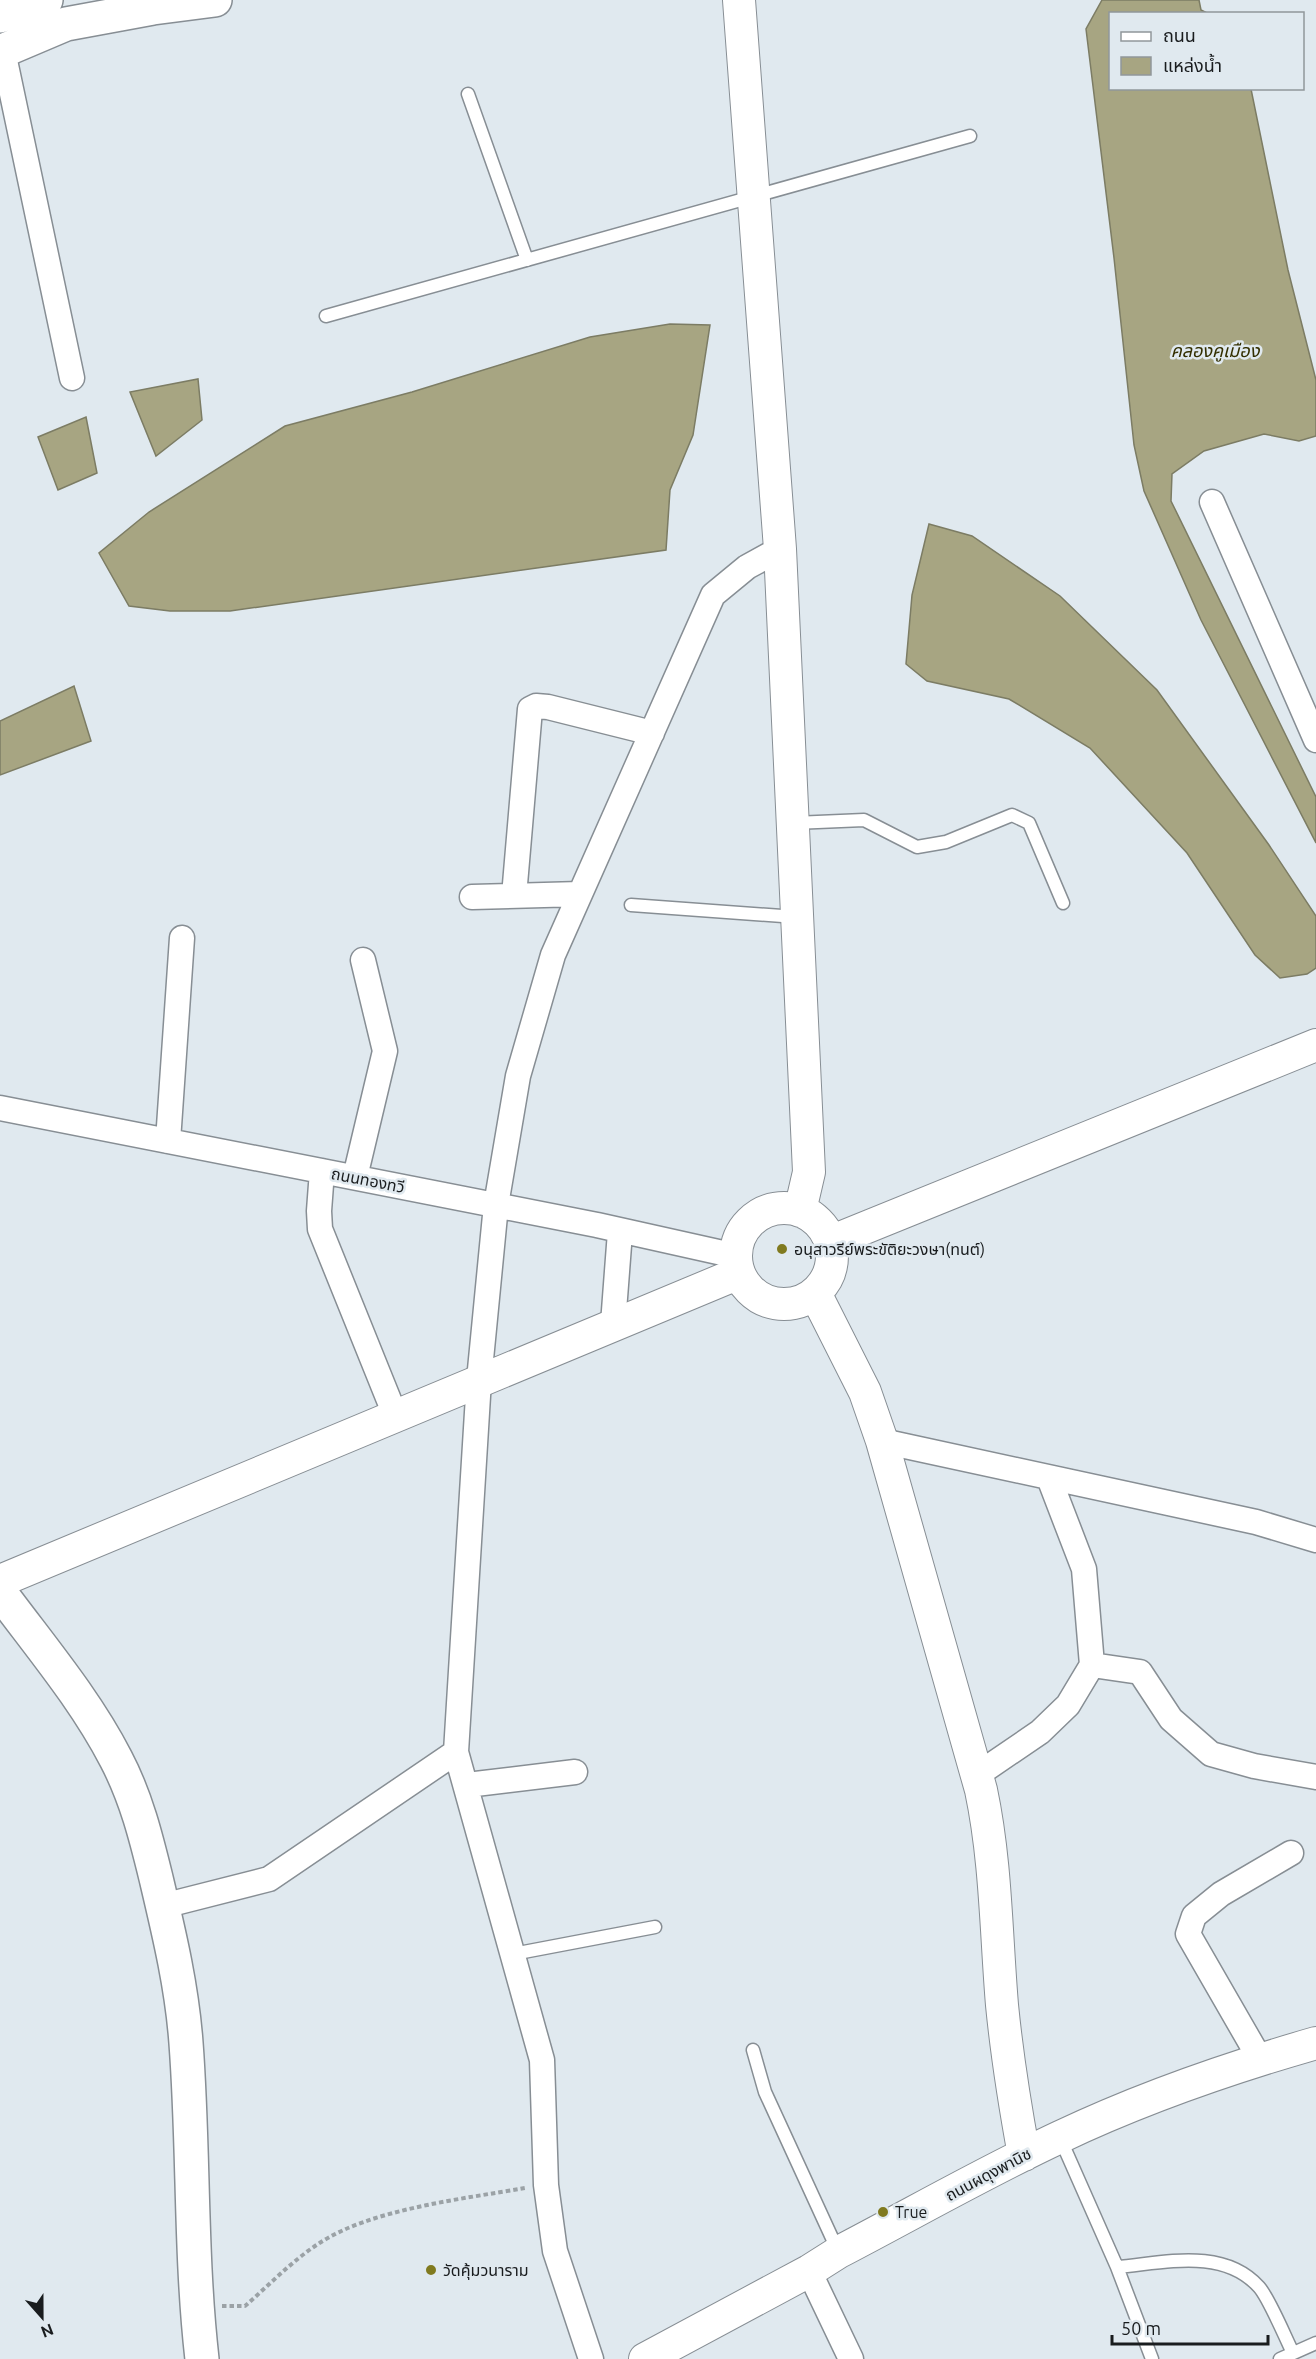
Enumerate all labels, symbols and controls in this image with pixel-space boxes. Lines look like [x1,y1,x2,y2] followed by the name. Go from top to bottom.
[1109,12,1304,90] legend
[1163,25,1196,45] text: ถนน
[1163,53,1222,75] text: แหล่งน้ำ
[1171,340,1261,362] water label: คลองคูเมือง
[330,1164,406,1196] street label: ถนนทองทวี
[794,1240,985,1259] place label: อนุสาวรีย์พระขัติยะวงษา(ทนต์)
[775,1242,789,1256] marker: อนุสาวรีย์พระขัติยะวงษา(ทนต์)
[942,2144,1034,2205] street label: ถนนผดุงพานิช
[895,2203,927,2221] place label: True
[876,2205,890,2219] marker: True
[443,2261,529,2280] place label: วัดคุ้มวนาราม
[424,2263,438,2277] marker: วัดคุ้มวนาราม
[12,2287,72,2347] north arrow
[1112,2308,1268,2346] scale bar
[1121,2318,1161,2338] text: 50 m
[39,2320,56,2342] text: N

